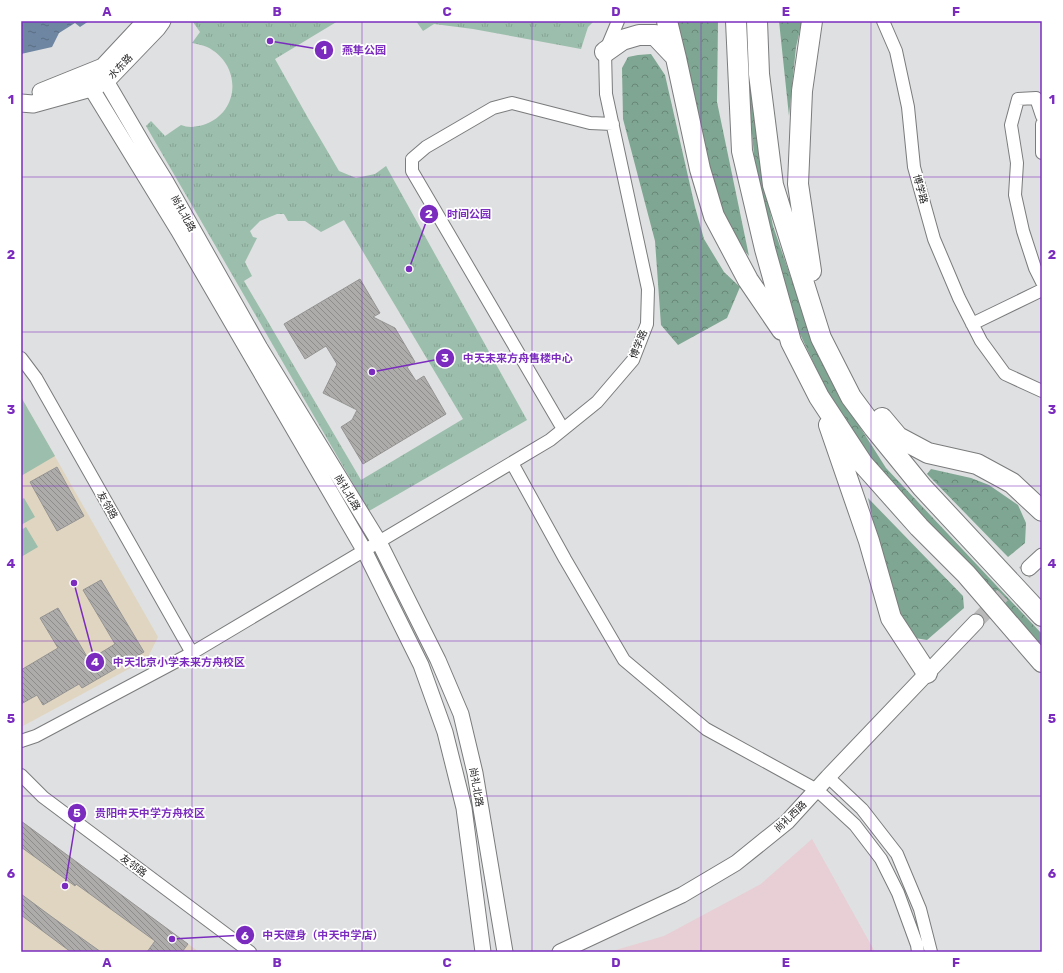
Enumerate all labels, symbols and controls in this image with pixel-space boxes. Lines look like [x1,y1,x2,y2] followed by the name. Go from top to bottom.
[102,4,112,19] text: A
[272,4,282,19] text: B
[442,4,452,19] text: C
[611,4,621,19] text: D
[782,4,790,19] text: E
[952,4,960,19] text: F
[314,38,394,61] callout: 燕隼公园
[321,43,327,57] text: 1
[342,44,386,57] text: 燕隼公园
[106,52,135,82] street label: 水东路
[8,92,14,107] text: 1
[1049,92,1055,107] text: 1
[910,173,930,205] street label: 博学路
[168,193,198,234] street label: 尚礼北路
[419,203,499,226] callout: 时间公园
[425,207,433,221] text: 2
[447,208,491,221] text: 时间公园
[7,247,15,262] text: 2
[1048,247,1056,262] text: 2
[628,328,650,361] street label: 博学路
[435,347,581,370] callout: 中天未来方舟售楼中心
[441,351,449,365] text: 3
[463,352,573,365] text: 中天未来方舟售楼中心
[7,402,16,417] text: 3
[1048,402,1057,417] text: 3
[332,472,363,513] street label: 尚礼北路
[94,490,120,521] street label: 友邻路
[7,556,16,571] text: 4
[1048,556,1057,571] text: 4
[85,651,253,674] callout: 中天北京小学未来方舟校区
[91,655,99,669] text: 4
[113,656,245,669] text: 中天北京小学未来方舟校区
[7,711,15,726] text: 5
[1048,711,1056,726] text: 5
[467,766,485,808] street label: 尚礼北路
[772,799,809,835] street label: 尚礼西路
[67,801,213,824] callout: 贵阳中天中学方舟校区
[73,806,81,820] text: 5
[95,807,205,820] text: 贵阳中天中学方舟校区
[118,852,149,880] street label: 友邻路
[7,866,16,881] text: 6
[1048,866,1057,881] text: 6
[235,924,392,947] callout: 中天健身（中天中学店）
[241,929,249,943] text: 6
[263,929,384,942] text: 中天健身（中天中学店）
[102,955,112,970] text: A
[272,955,282,970] text: B
[442,955,452,970] text: C
[611,955,621,970] text: D
[782,955,790,970] text: E
[952,955,960,970] text: F

